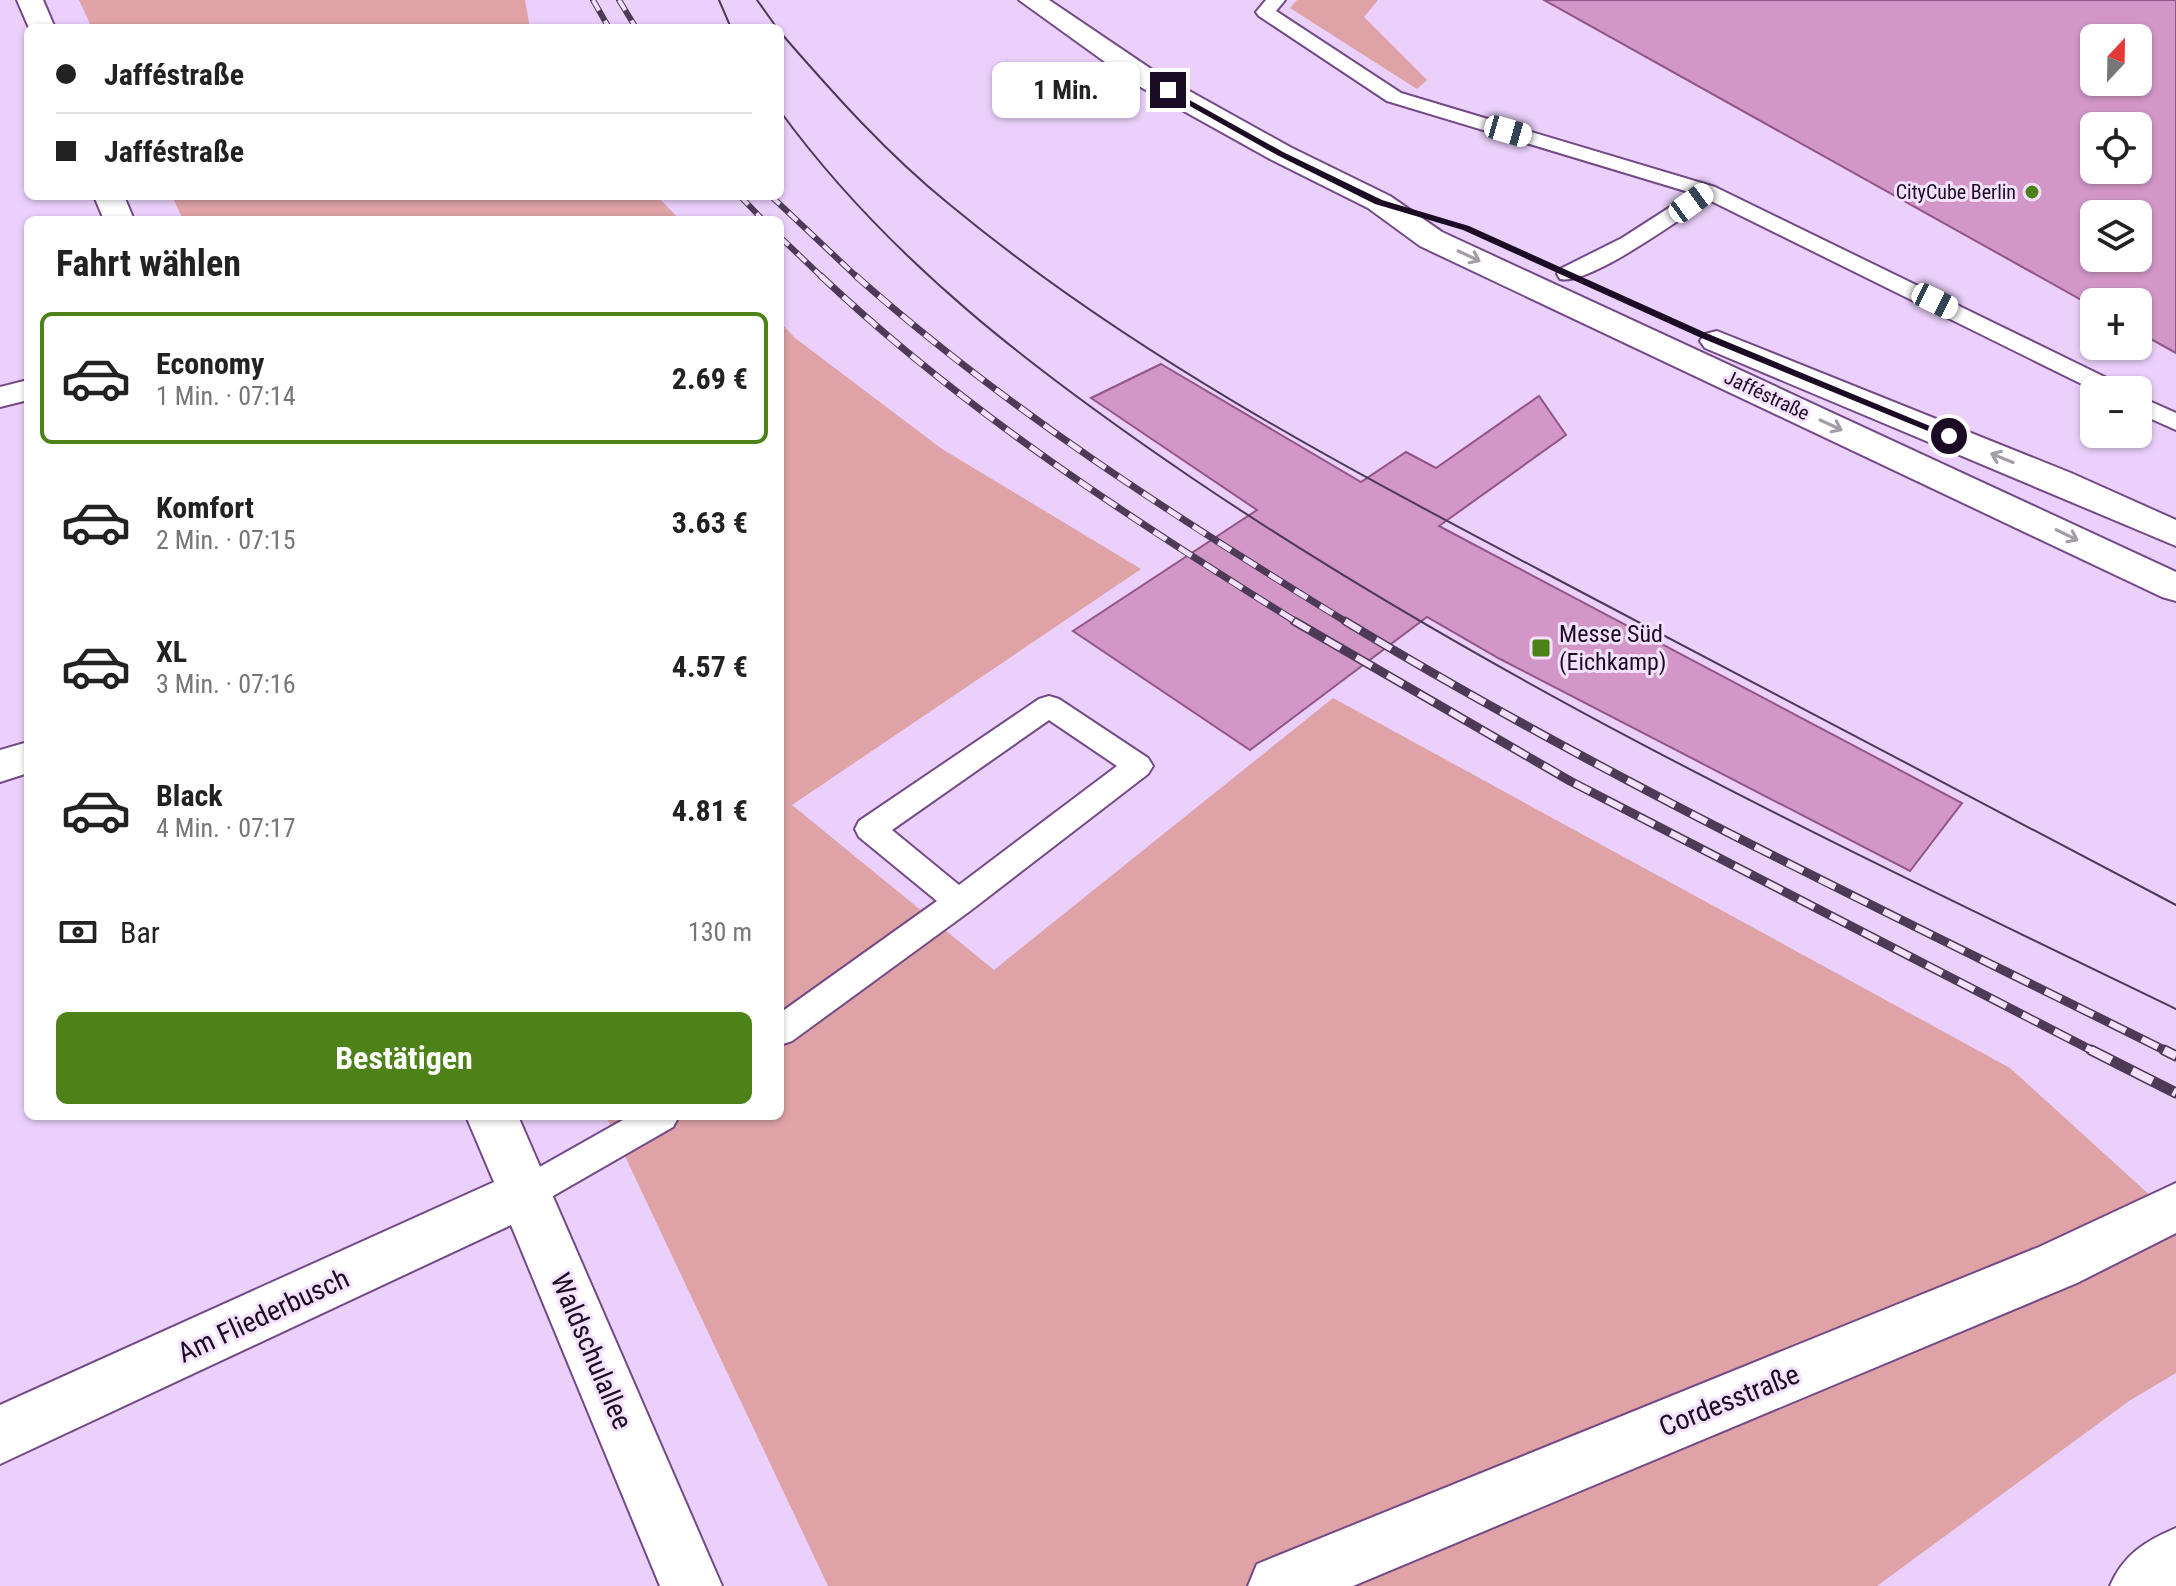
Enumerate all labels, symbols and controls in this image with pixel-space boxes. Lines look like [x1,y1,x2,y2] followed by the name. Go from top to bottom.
[2080,24,2152,96] north arrow
[2080,24,2152,448] map controls
[104,57,244,92] text: Jafféstraße
[992,62,1140,118] callout: 1 Min.
[1150,72,1186,108] route end
[1033,75,1099,105] text: 1 Min.
[2080,112,2152,184] button: locate
[1482,113,1534,149] car
[104,134,244,169] text: Jafféstraße
[1665,179,1717,227] car
[1896,180,2016,204] place label: CityCube Berlin
[2023,183,2041,201] marker: CityCube Berlin
[2080,200,2152,272] button: layers
[56,243,241,285] text: Fahrt wählen
[1457,249,1481,264] one-way arrow
[1908,280,1962,322] car
[2080,288,2152,360] button: +
[60,342,132,414] icon: car
[156,346,264,381] text: Economy
[672,361,748,396] text: 2.69 €
[1721,365,1813,425] street label: Jafféstraße
[2080,376,2152,448] button: −
[156,381,296,411] text: 1 Min. · 07:14
[1819,418,1843,433] one-way arrow
[1931,418,1967,454] route start
[1990,450,2015,464] one-way arrow
[60,486,132,558] icon: car
[156,490,254,525] text: Komfort
[672,505,748,540] text: 3.63 €
[156,525,296,555] text: 2 Min. · 07:15
[2055,528,2079,543] one-way arrow
[1559,620,1667,676] place label: Messe Süd (Eichkamp)
[60,630,132,702] icon: car
[156,634,187,669] text: XL
[1530,637,1552,659] marker: Messe Süd (Eichkamp)
[672,649,748,684] text: 4.57 €
[156,669,296,699] text: 3 Min. · 07:16
[60,774,132,846] icon: car
[156,778,223,813] text: Black
[672,793,748,828] text: 4.81 €
[156,813,296,843] text: 4 Min. · 07:17
[56,910,100,954] icon: cash
[120,915,160,950] text: Bar
[688,917,752,947] text: 130 m
[56,1012,752,1104] button: Bestätigen
[172,1261,354,1370] street label: Am Fliederbusch
[544,1268,639,1434] street label: Waldschulallee
[1654,1357,1804,1444] street label: Cordesstraße

